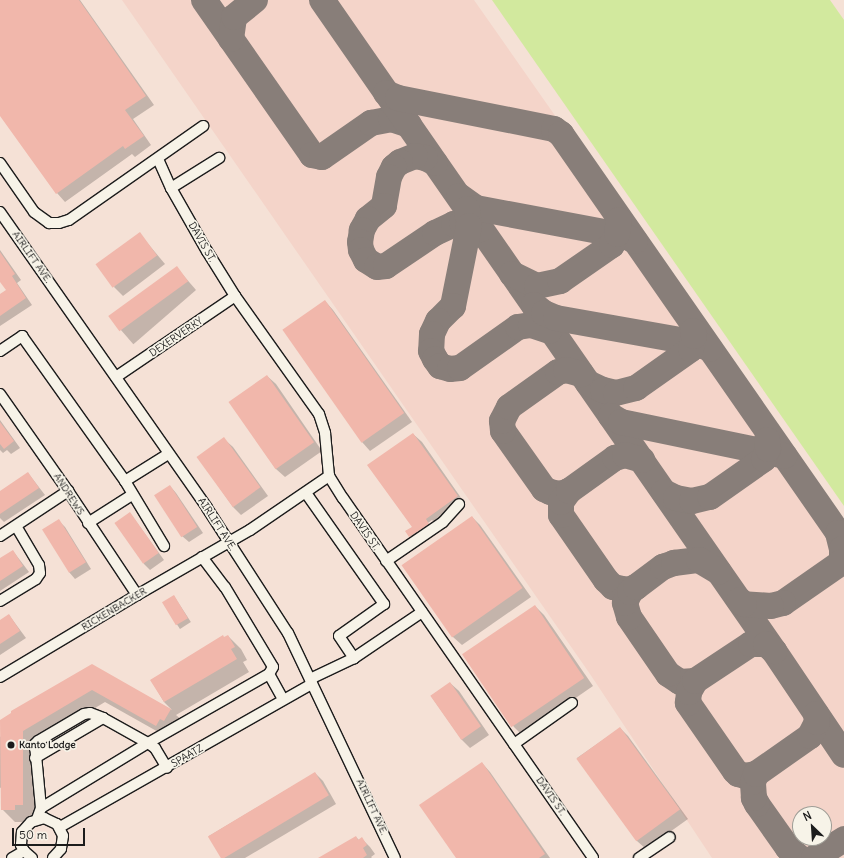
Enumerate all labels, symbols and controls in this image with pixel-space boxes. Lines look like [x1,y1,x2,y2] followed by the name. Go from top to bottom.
[186,220,218,264] street label: DAVIS ST.
[10,229,54,285] street label: AIRLIFT AVE.
[147,315,205,359] street label: DEXERVERKY
[51,471,87,517] street label: ANDREWS
[195,495,239,553] street label: AIRLIFT AVE.
[347,509,383,553] street label: DAVIS ST.
[79,585,149,633] street label: RICKENBACKER
[19,739,76,751] place label: Kanto Lodge
[6,740,16,750] marker: Kanto Lodge
[169,742,205,770] street label: SPAATZ
[533,774,569,818] street label: DAVIS ST.
[354,777,390,837] street label: AIRLIFT AVE.
[792,806,832,846] north arrow
[801,808,814,824] text: N
[14,820,87,846] scale bar
[19,827,47,842] text: 50 m

